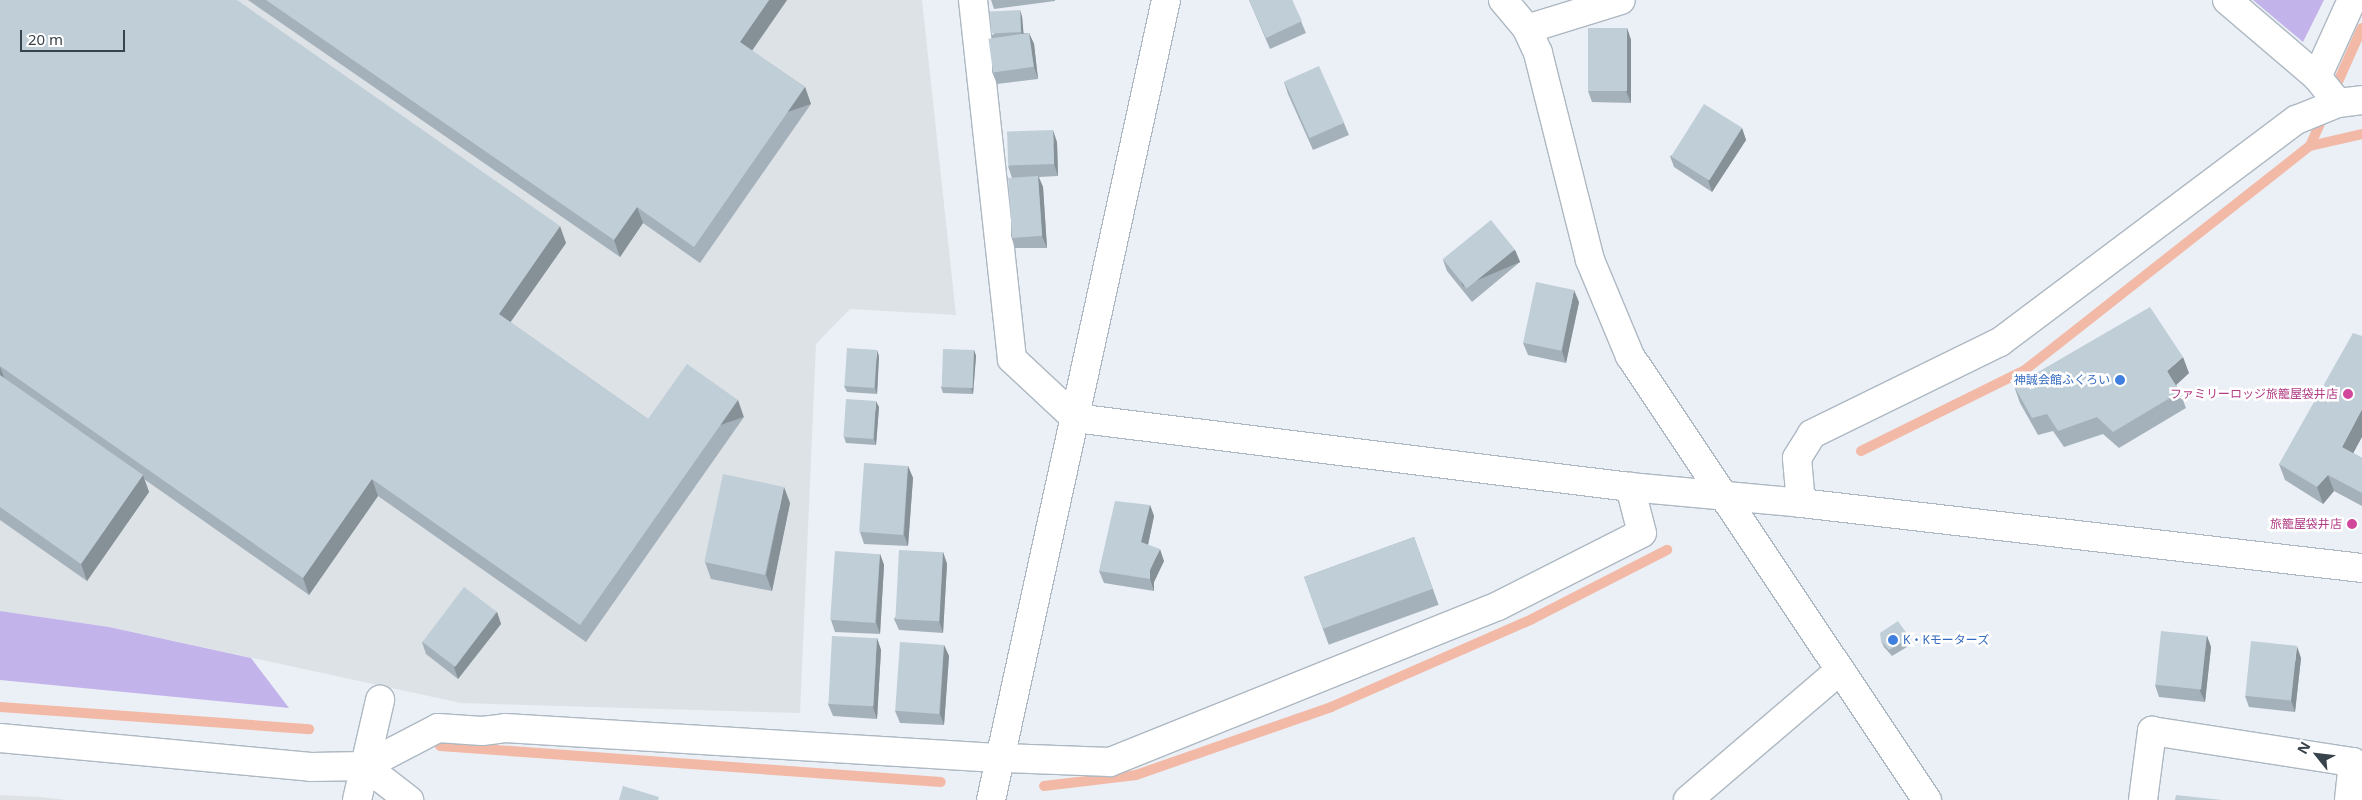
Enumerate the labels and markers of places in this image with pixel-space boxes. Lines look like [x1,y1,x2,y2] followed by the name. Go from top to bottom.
[2014,373,2110,387] place label: 神誠会館ふくろい
[2114,374,2126,386] marker: 神誠会館ふくろい
[2170,387,2338,401] place label: ファミリーロッジ旅籠屋袋井店
[2342,388,2354,400] marker: ファミリーロッジ旅籠屋袋井店
[2270,517,2342,531] place label: 旅籠屋袋井店
[2346,518,2358,530] marker: 旅籠屋袋井店
[1903,633,1990,647] place label: K・Kモーターズ
[1887,634,1899,646] marker: K・Kモーターズ

